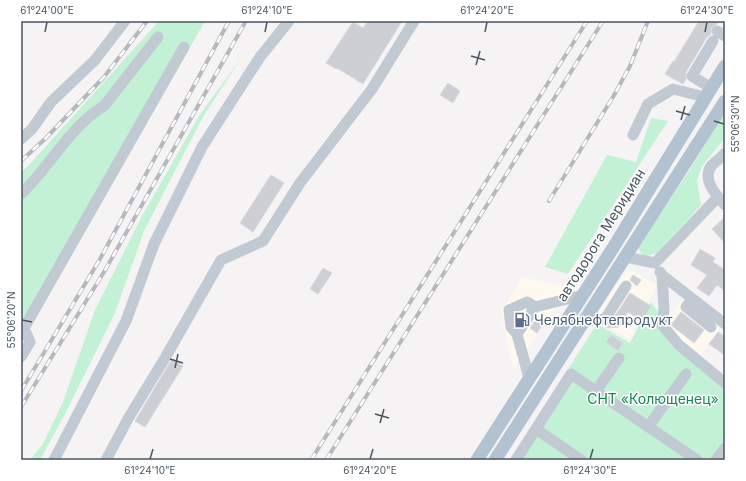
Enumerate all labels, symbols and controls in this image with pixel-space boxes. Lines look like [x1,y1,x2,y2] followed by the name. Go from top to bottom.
[20,4,74,16] text: 61°24'00"E
[241,4,293,16] text: 61°24'10"E
[460,4,514,16] text: 61°24'20"E
[680,4,734,16] text: 61°24'30"E
[729,96,741,152] text: 55°06'30"N
[553,165,648,304] street label: автодорога Меридиан
[5,292,17,348] text: 55°06'20"N
[513,311,531,329] fuel station icon: Челябнефтепродукт
[534,311,673,328] place label: Челябнефтепродукт
[587,390,719,407] park label: СНТ «Колющенец»
[124,464,176,476] text: 61°24'10"E
[343,464,397,476] text: 61°24'20"E
[563,464,617,476] text: 61°24'30"E

